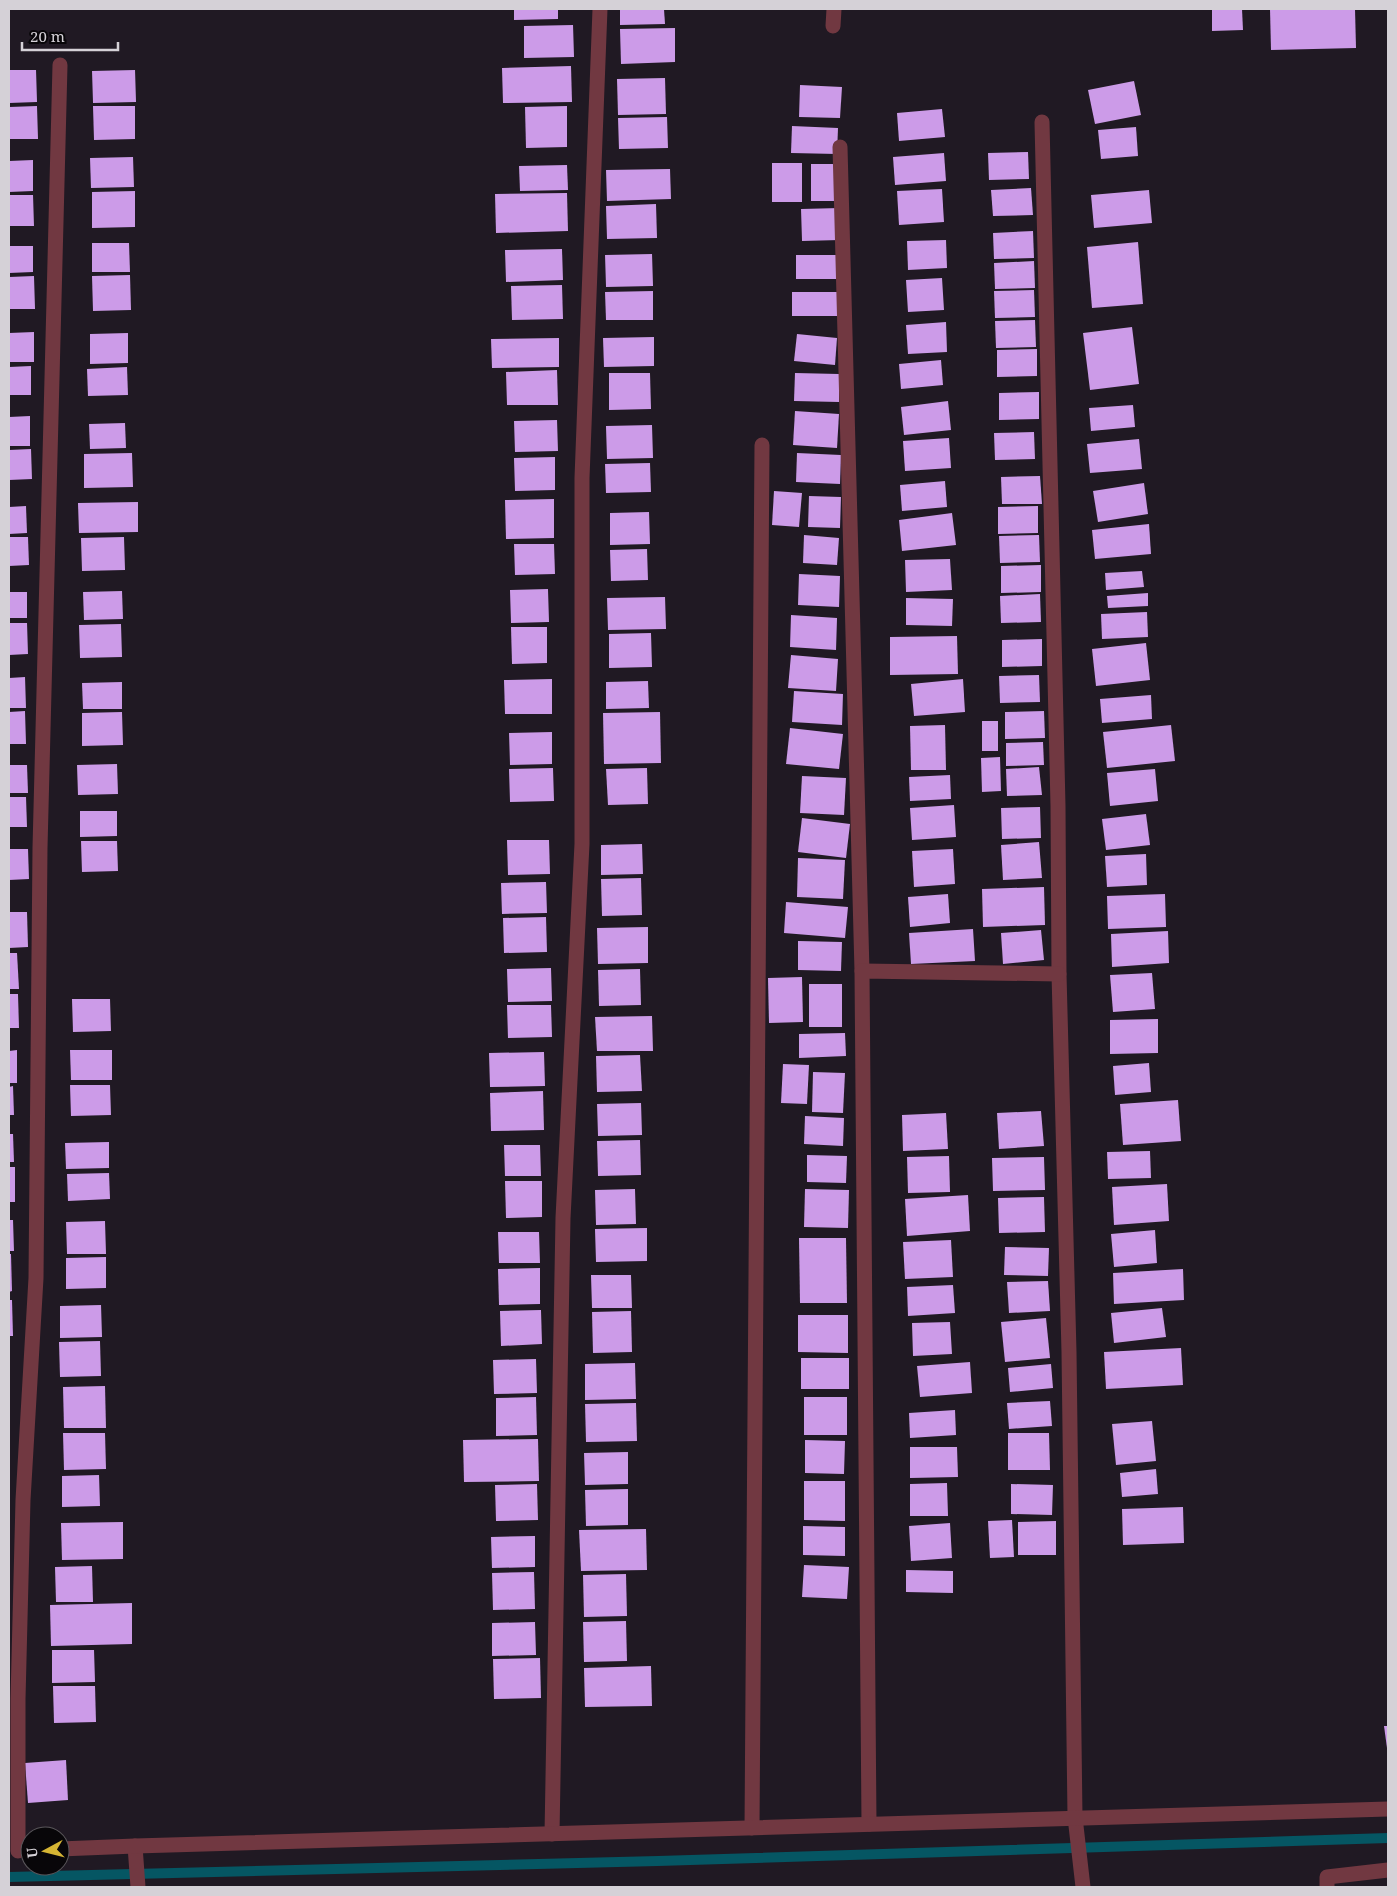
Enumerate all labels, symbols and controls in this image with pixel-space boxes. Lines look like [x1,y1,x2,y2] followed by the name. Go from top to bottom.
[22,20,119,52] scale bar
[30,26,65,46] text: 20 m
[20,1826,70,1876] north arrow
[21,1846,42,1859] text: U

